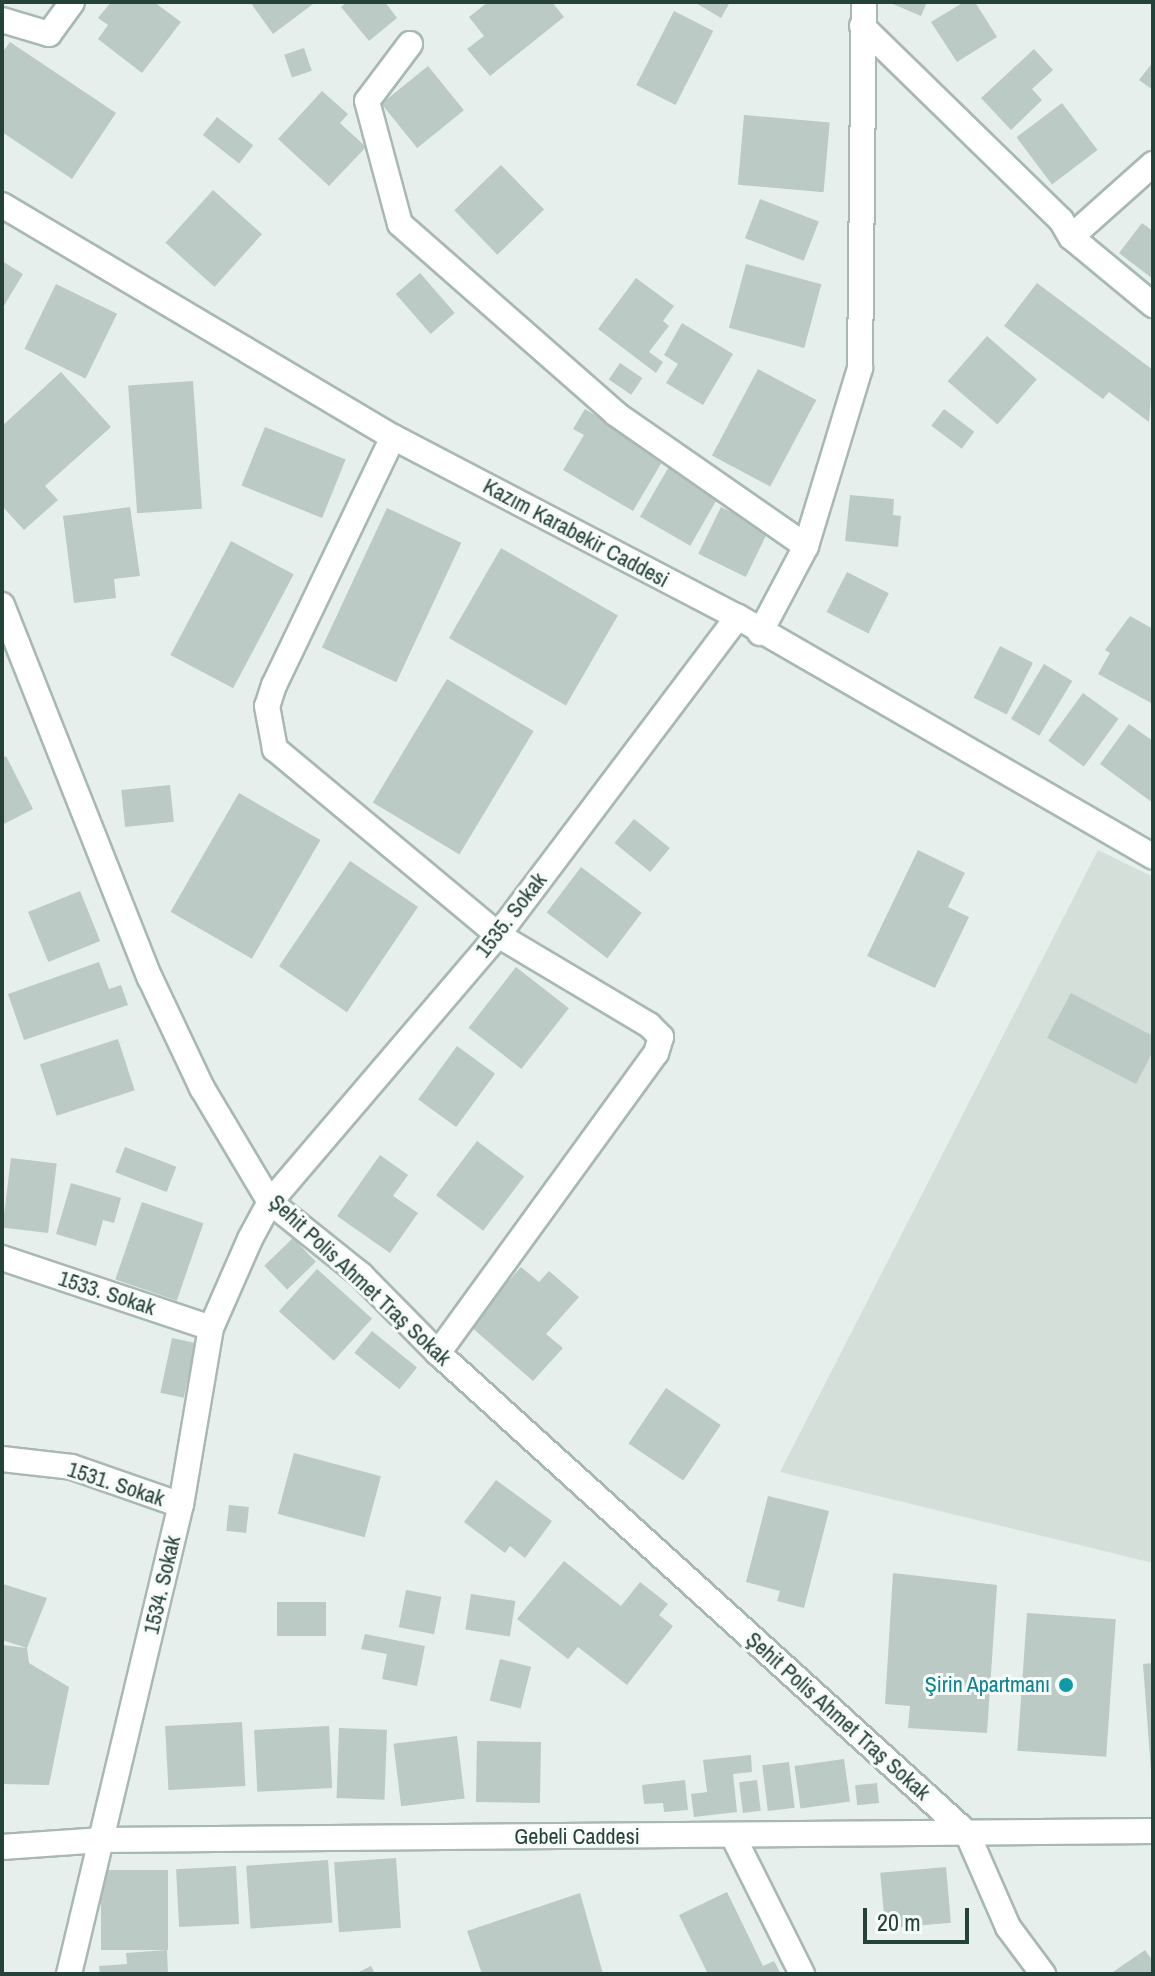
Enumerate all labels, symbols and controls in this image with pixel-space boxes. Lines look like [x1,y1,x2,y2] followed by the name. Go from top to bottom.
[479,473,673,593] street label: Kazım Karabekir Caddesi
[470,867,552,963] street label: 1535. Sokak
[263,1189,457,1371] street label: Şehit Polis Ahmet Traş Sokak
[55,1265,159,1321] street label: 1533. Sokak
[64,1456,168,1512] street label: 1531. Sokak
[138,1533,186,1637] street label: 1534. Sokak
[740,1626,936,1806] street label: Şehit Polis Ahmet Traş Sokak
[924,1672,1050,1698] place label: Şirin Apartmanı
[1057,1676,1075,1694] marker: Şirin Apartmanı
[514,1824,640,1850] street label: Gebeli Caddesi
[867,1892,973,1942] scale bar
[877,1906,921,1938] text: 20 m

